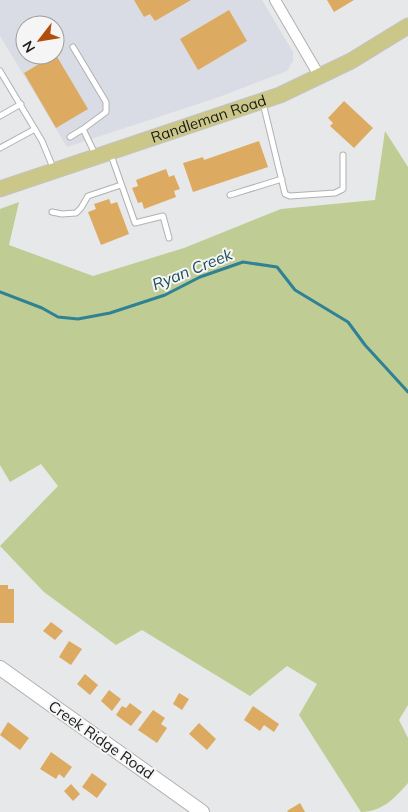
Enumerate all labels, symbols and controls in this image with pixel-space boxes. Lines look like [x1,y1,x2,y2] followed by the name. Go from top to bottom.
[15,15,65,65] north arrow
[18,38,39,56] text: N
[148,90,269,147] street label: Randleman Road
[149,244,236,294] water label: Ryan Creek
[45,696,158,783] street label: Creek Ridge Road

